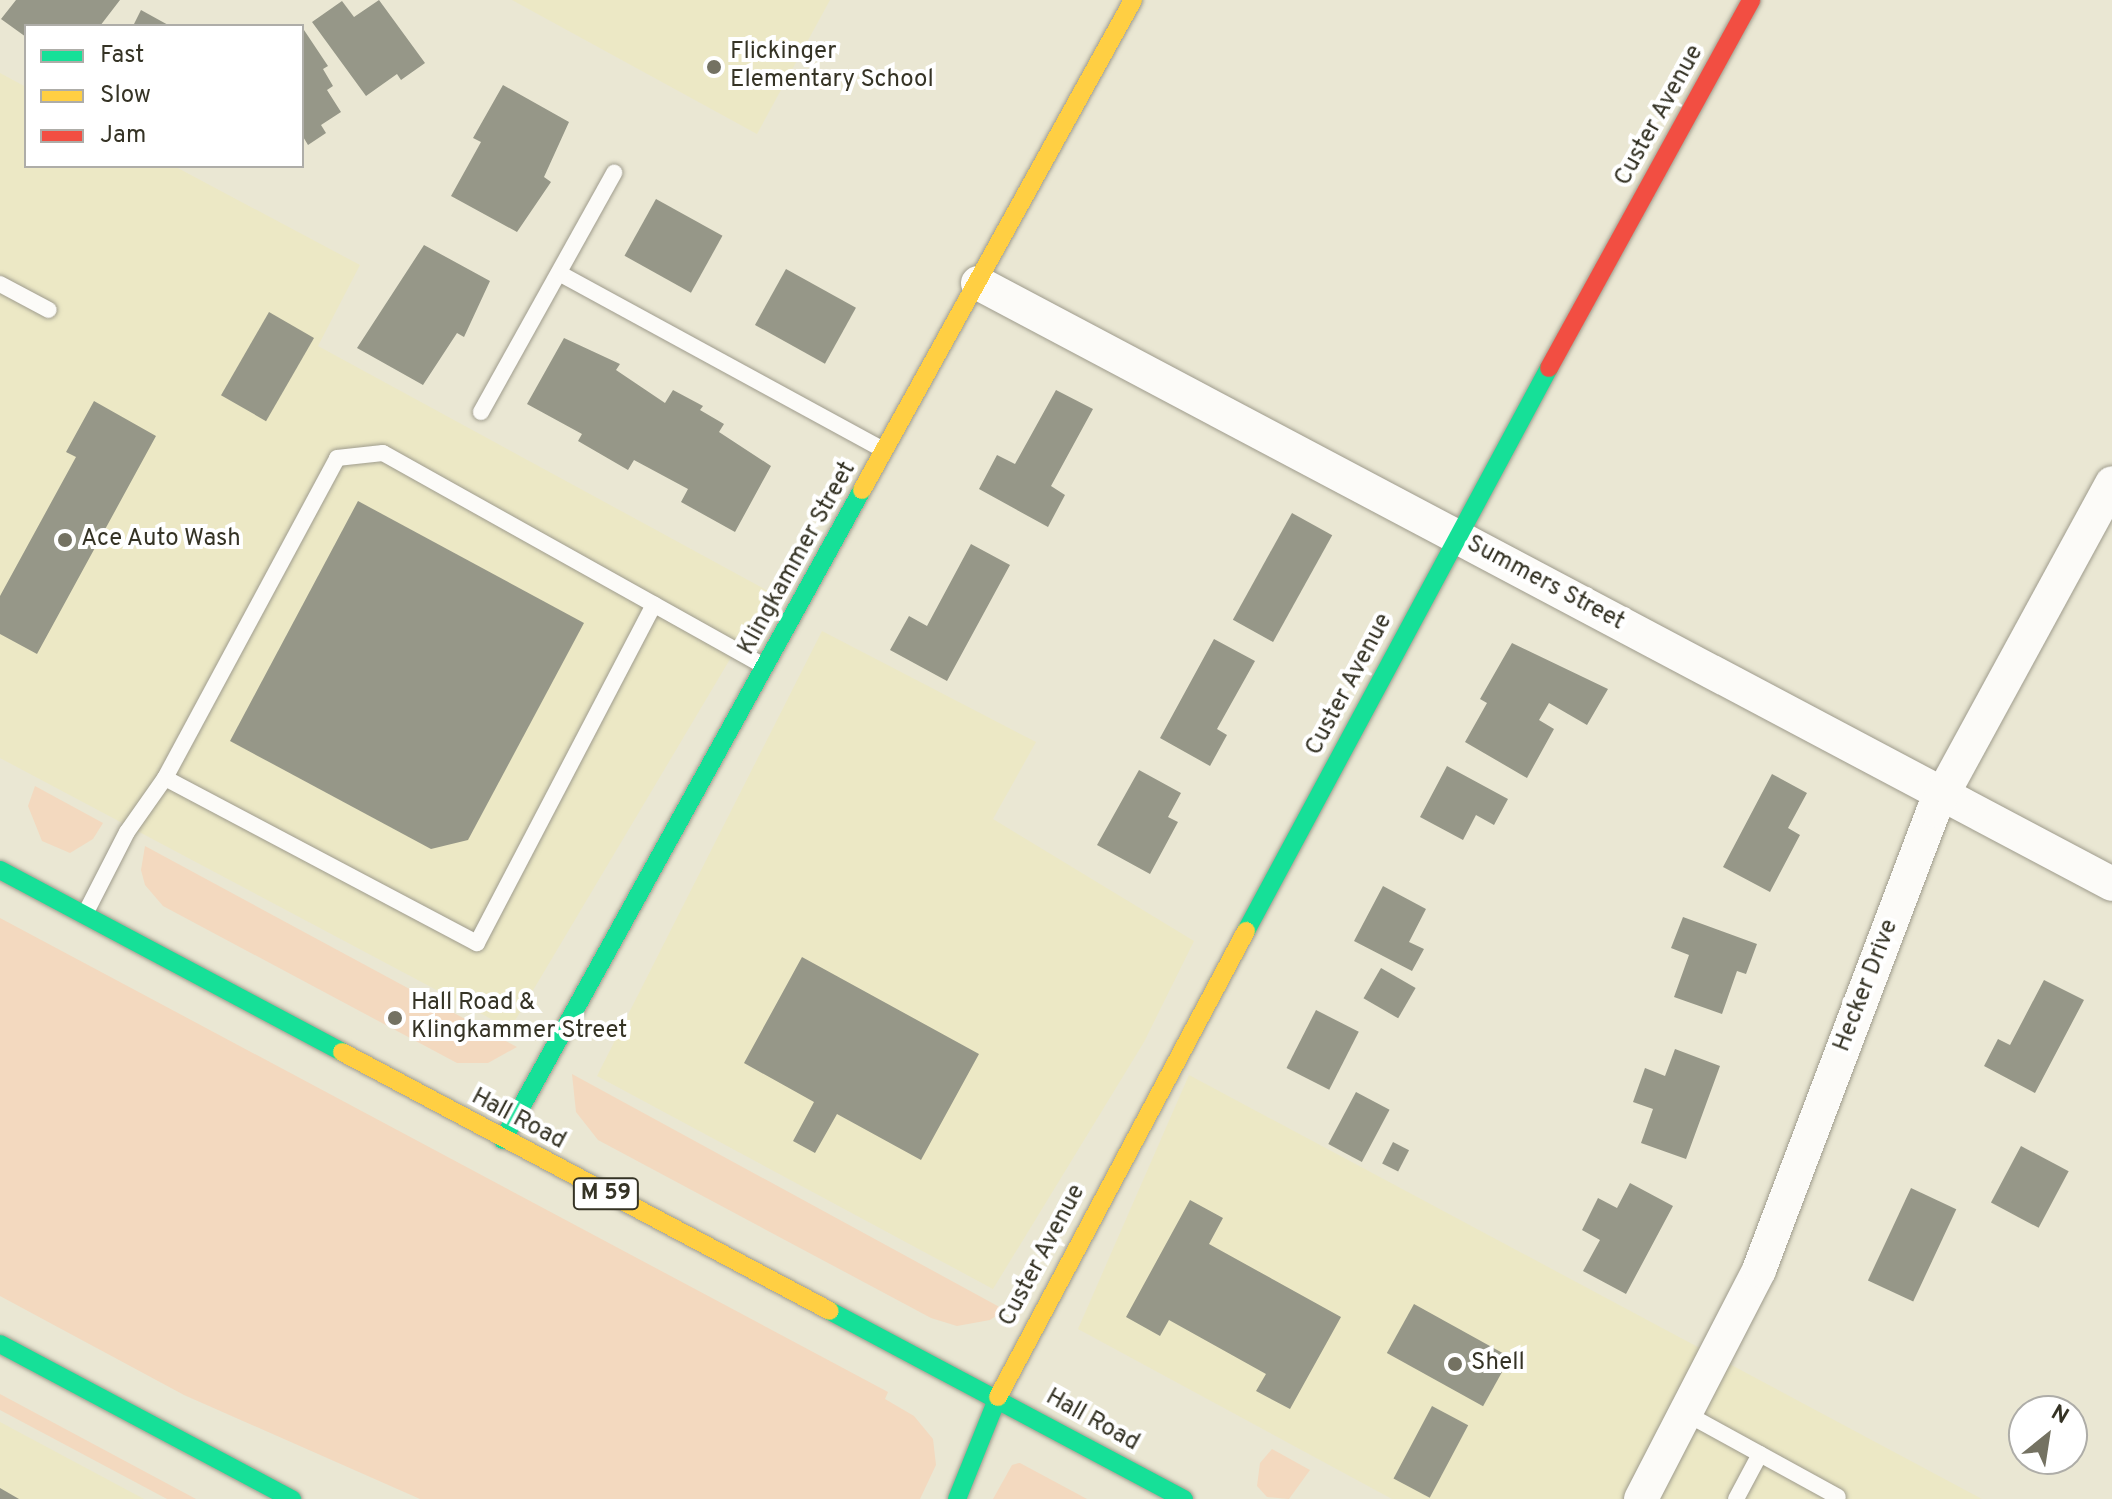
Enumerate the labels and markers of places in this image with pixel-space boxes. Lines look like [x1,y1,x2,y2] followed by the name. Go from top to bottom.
[730,39,934,95] place label: Flickinger Elementary School
[705,58,723,76] marker: Flickinger Elementary School
[81,526,242,554] place label: Ace Auto Wash
[56,531,74,549] marker: Ace Auto Wash
[411,990,627,1046] place label: Hall Road & Klingkammer Street
[386,1009,404,1027] marker: Hall Road & Klingkammer Street
[1471,1350,1525,1378] place label: Shell
[1446,1355,1464,1373] marker: Shell

